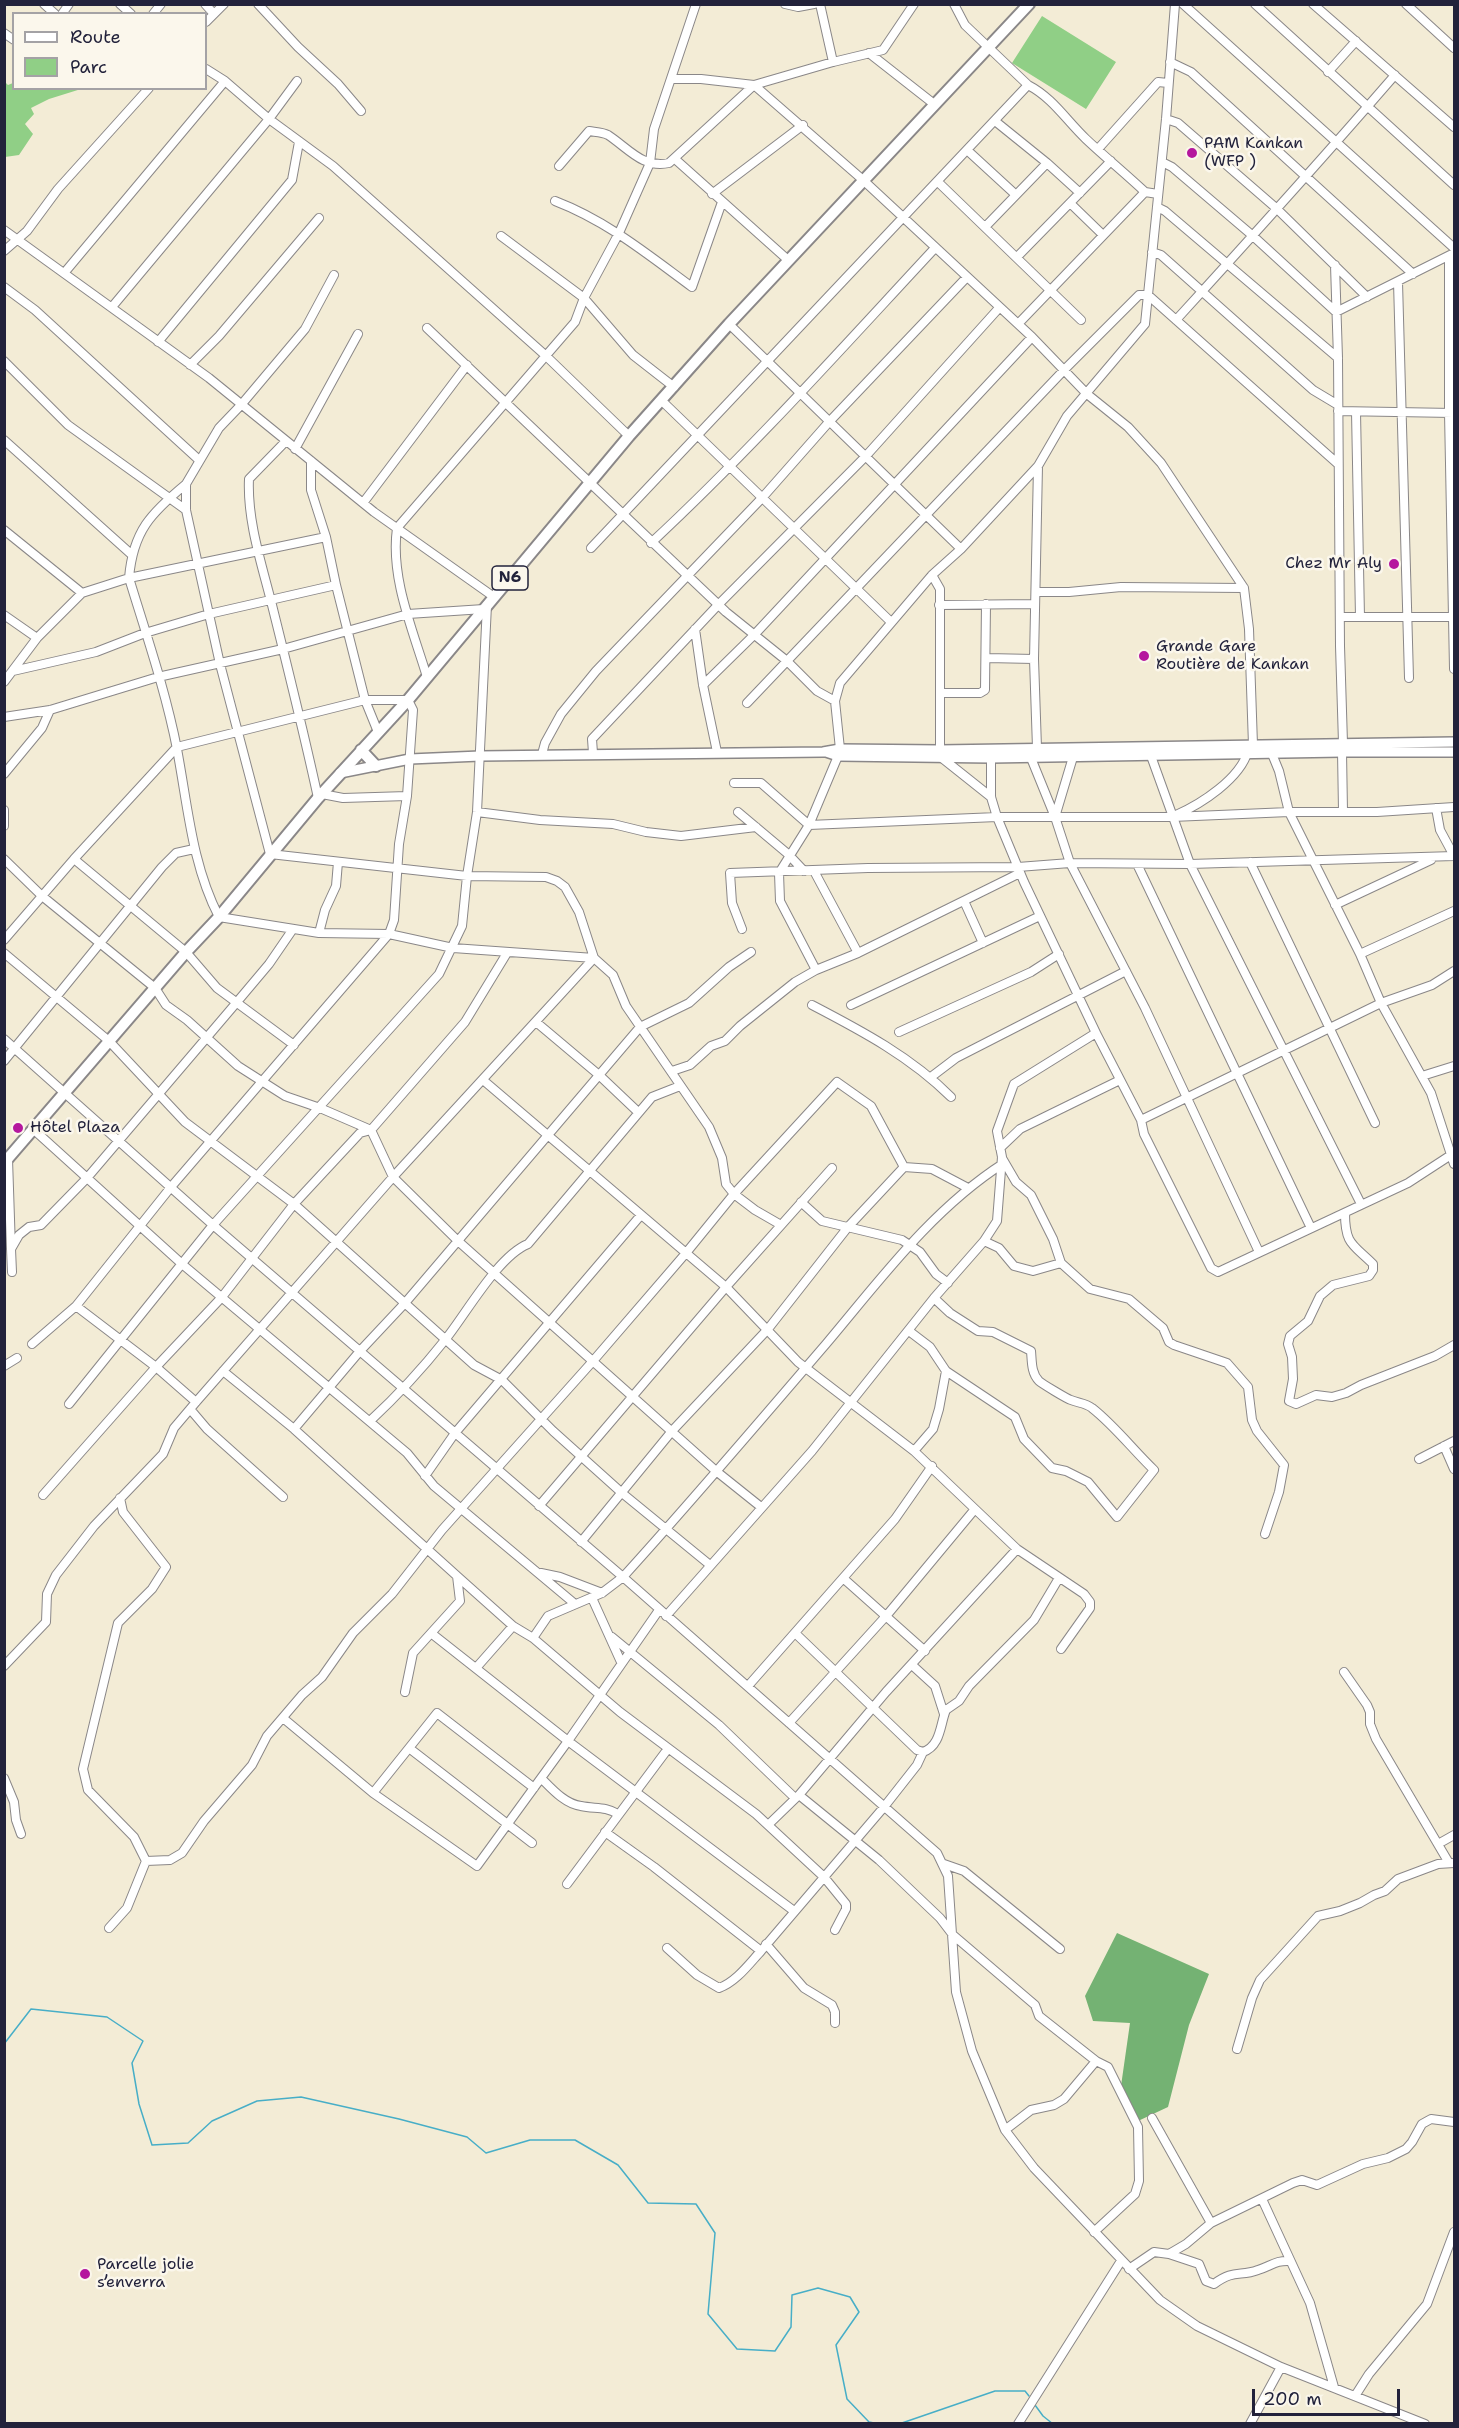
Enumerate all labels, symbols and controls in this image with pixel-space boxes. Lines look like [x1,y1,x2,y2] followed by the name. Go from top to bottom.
[12,12,207,90] legend
[70,25,121,49] text: Route
[70,55,107,79] text: Parc
[1204,134,1303,172] place label: PAM Kankan (WFP )
[1185,146,1199,160] marker: PAM Kankan (WFP )
[1285,554,1382,574] place label: Chez Mr Aly
[1387,557,1401,571] marker: Chez Mr Aly
[492,566,528,590] road number: N6
[1156,637,1309,675] place label: Grande Gare Routière de Kankan
[1137,649,1151,663] marker: Grande Gare Routière de Kankan
[30,1118,120,1138] place label: Hôtel Plaza
[11,1121,25,1135] marker: Hôtel Plaza
[97,2255,194,2293] place label: Parcelle jolie s’enverra
[78,2267,92,2281] marker: Parcelle jolie s’enverra
[1255,2377,1404,2415] scale bar
[1263,2387,1322,2411] text: 200 m

